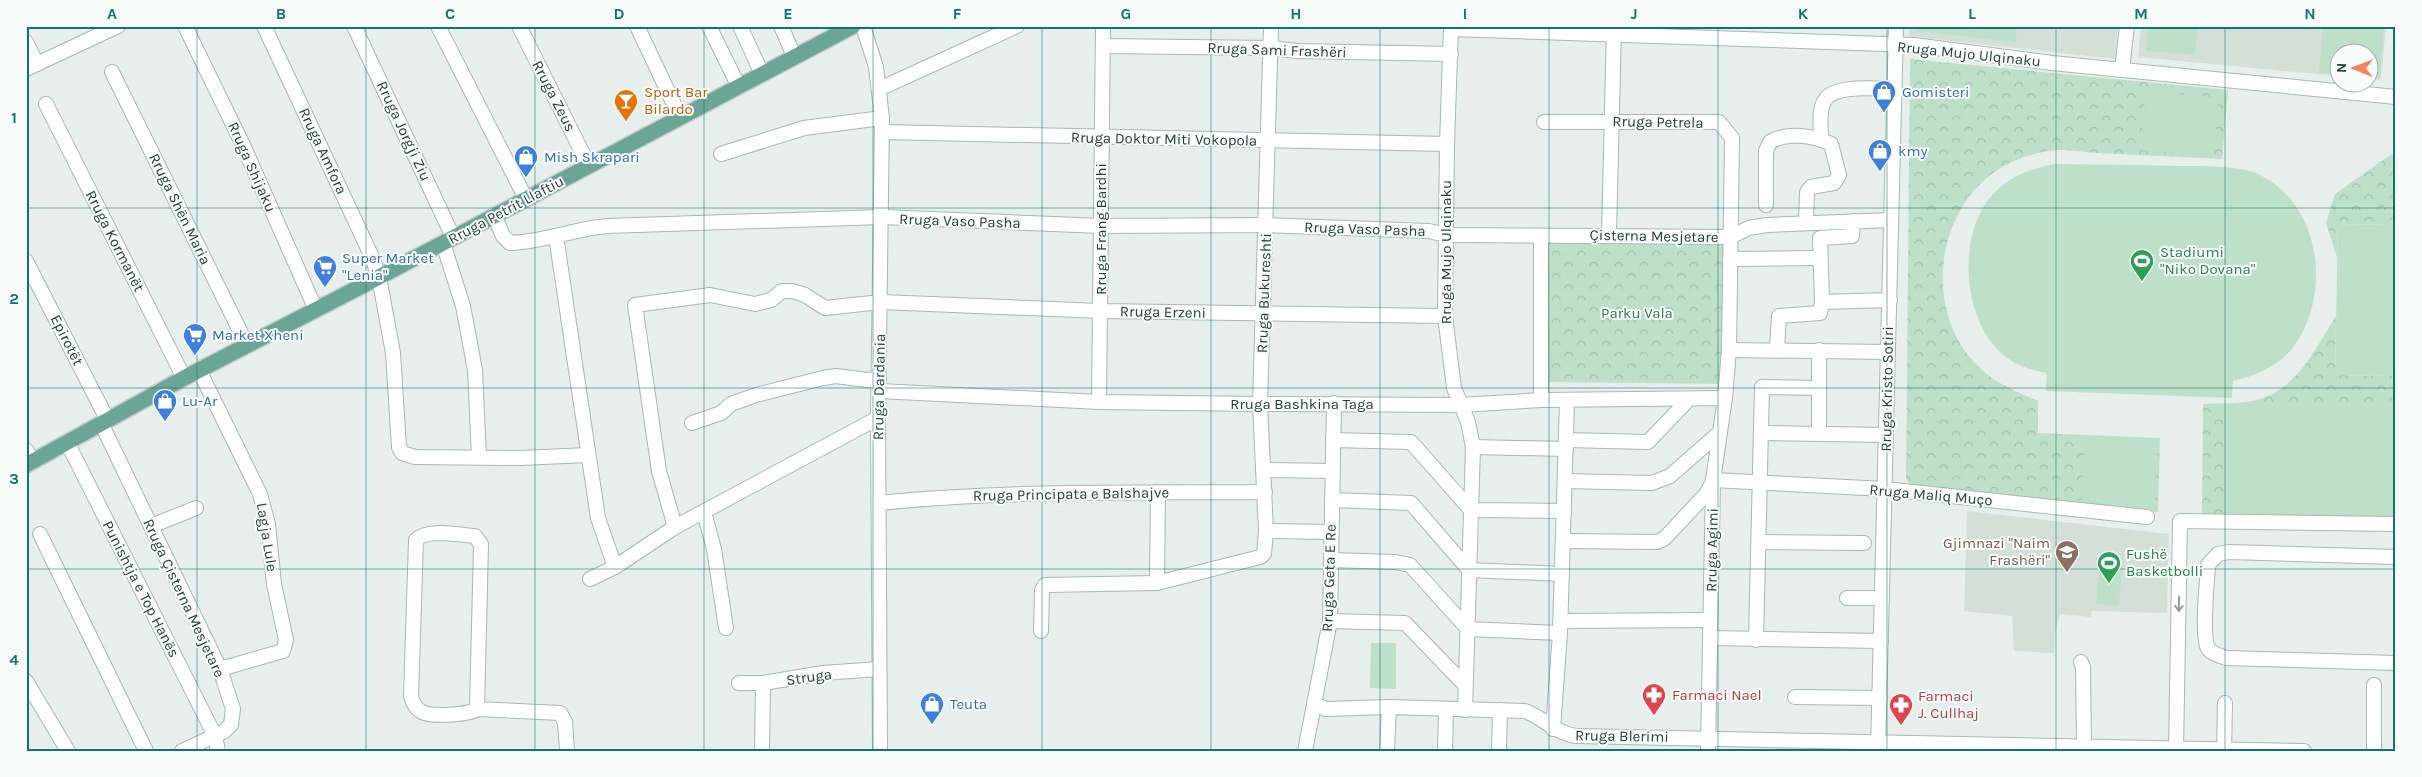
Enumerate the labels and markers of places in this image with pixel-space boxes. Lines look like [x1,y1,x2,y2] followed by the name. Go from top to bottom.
[1871,79,1897,113] shop icon: Gomisteri
[644,83,708,118] place label: Sport Bar Bilardo
[1902,83,1969,101] place label: Gomisteri
[613,88,639,122] bar icon: Sport Bar Bilardo
[1867,138,1893,172] shop icon: kmy
[1898,142,1927,160] place label: kmy
[513,144,539,178] shop icon: Mish Skrapari
[544,148,640,166] place label: Mish Skrapari
[2160,243,2256,278] place label: Stadiumi "Niko Dovana"
[2129,248,2155,282] sports icon: Stadiumi "Niko Dovana"
[342,249,434,284] place label: Super Market "Lenia"
[312,254,338,288] supermarket icon: Super Market "Lenia"
[182,322,208,356] supermarket icon: Market Xheni
[212,326,304,344] place label: Market Xheni
[152,388,178,422] shop icon: Lu-Ar
[182,392,218,410] place label: Lu-Ar
[1943,534,2050,569] place label: Gjimnazi "Naim Frashëri"
[2054,539,2080,573] school or university icon: Gjimnazi "Naim Frashëri"
[2126,545,2203,580] place label: Fushë Basketbolli
[2096,550,2122,584] sports icon: Fushë Basketbolli
[1641,682,1667,716] pharmacy icon: Farmaci Nael
[1672,686,1762,704] place label: Farmaci Nael
[1918,687,1979,722] place label: Farmaci J. Cullhaj
[919,691,945,725] shop icon: Teuta
[1888,692,1914,726] pharmacy icon: Farmaci J. Cullhaj
[950,695,987,713] place label: Teuta

